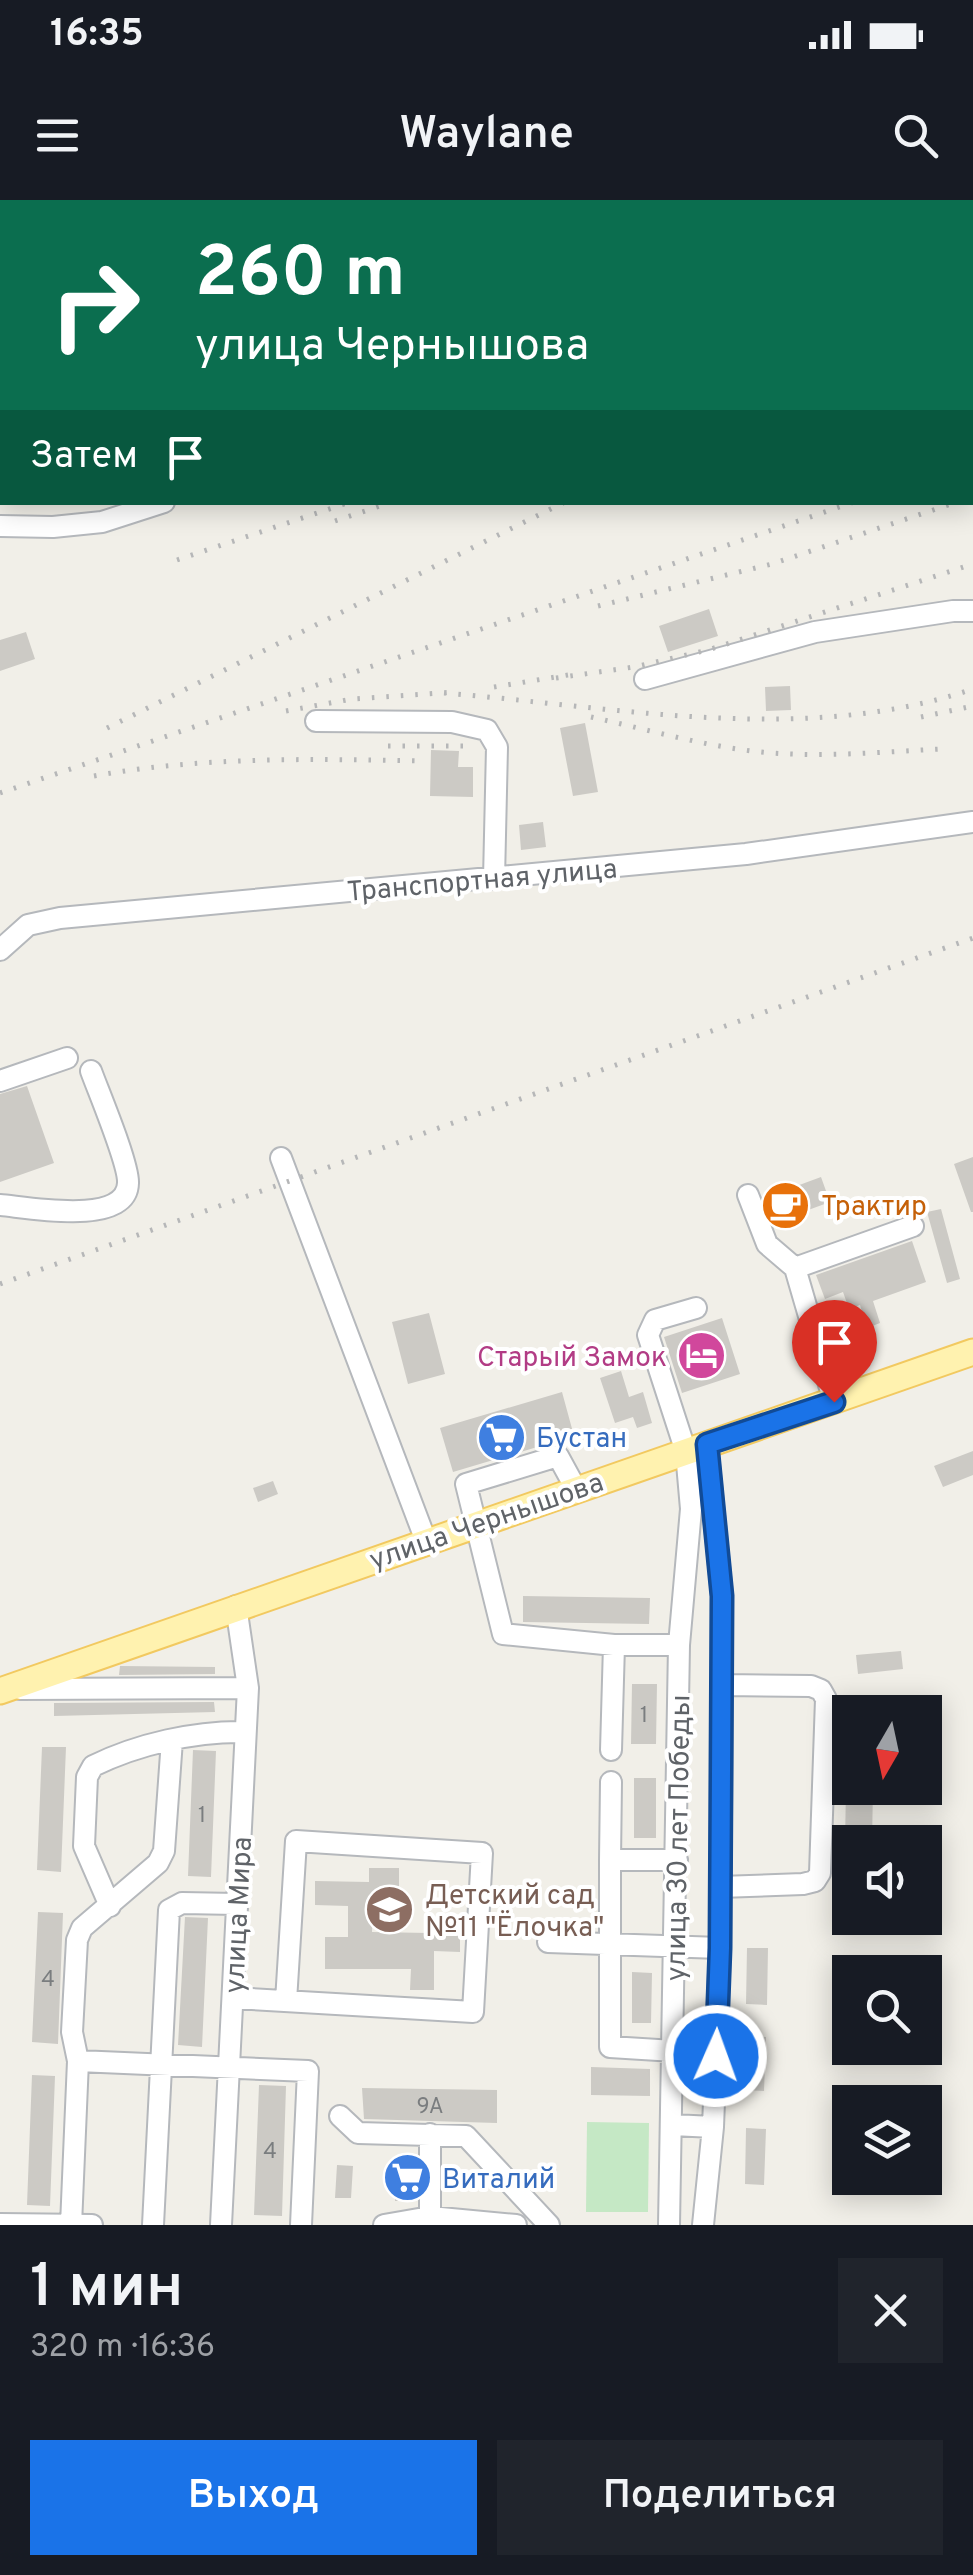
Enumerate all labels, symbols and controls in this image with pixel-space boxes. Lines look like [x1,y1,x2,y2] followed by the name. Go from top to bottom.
[50,11,144,60] text: 16:35
[399,107,574,164] text: Waylane
[30,108,85,163] icon: menu
[888,108,943,163] icon: search
[195,232,406,321] text: 260 m
[30,240,160,370] icon: right
[195,319,589,376] text: улица Чернышова
[158,430,213,485] icon: arrive
[30,433,138,482] text: Затем
[346,852,619,912] street label: Транспортная улица
[760,1179,812,1231] cafe icon: Трактир
[821,1190,927,1226] place label: Трактир
[792,1300,877,1403] pin
[807,1315,862,1370] icon: arrive
[676,1330,728,1382] hotel icon: Старый Замок
[477,1341,667,1377] place label: Старый Замок
[475,1411,527,1463] supermarket icon: Бустан
[536,1422,627,1458] place label: Бустан
[365,1466,609,1580] street label: улица Чернышова
[659,1694,700,1982] street label: улица 30 лет Победы
[832,1695,942,1805] north arrow
[832,1695,942,2195] map controls
[640,1703,648,1730] house number: 1
[198,1803,206,1830] house number: 1
[832,1825,942,1935] button: sound
[218,1836,262,1994] street label: улица Мира
[425,1879,604,1947] place label: Детский сад №11 "Ёлочка"
[364,1884,416,1936] school or university icon: Детский сад №11 "Ёлочка"
[832,1955,942,2065] button: search
[41,1967,55,1994] house number: 4
[664,2004,768,2108] position arrow
[832,2085,942,2195] button: layers
[416,2094,444,2121] house number: 9А
[263,2139,277,2166] house number: 4
[381,2152,433,2204] supermarket icon: Виталий
[442,2163,555,2199] place label: Виталий
[30,2252,183,2328] text: 1 мин
[838,2258,943,2363] button: close
[30,2328,215,2368] text: 320 m · 16:36
[30,2440,477,2555] button: Выход
[497,2440,943,2555] button: Поделиться

